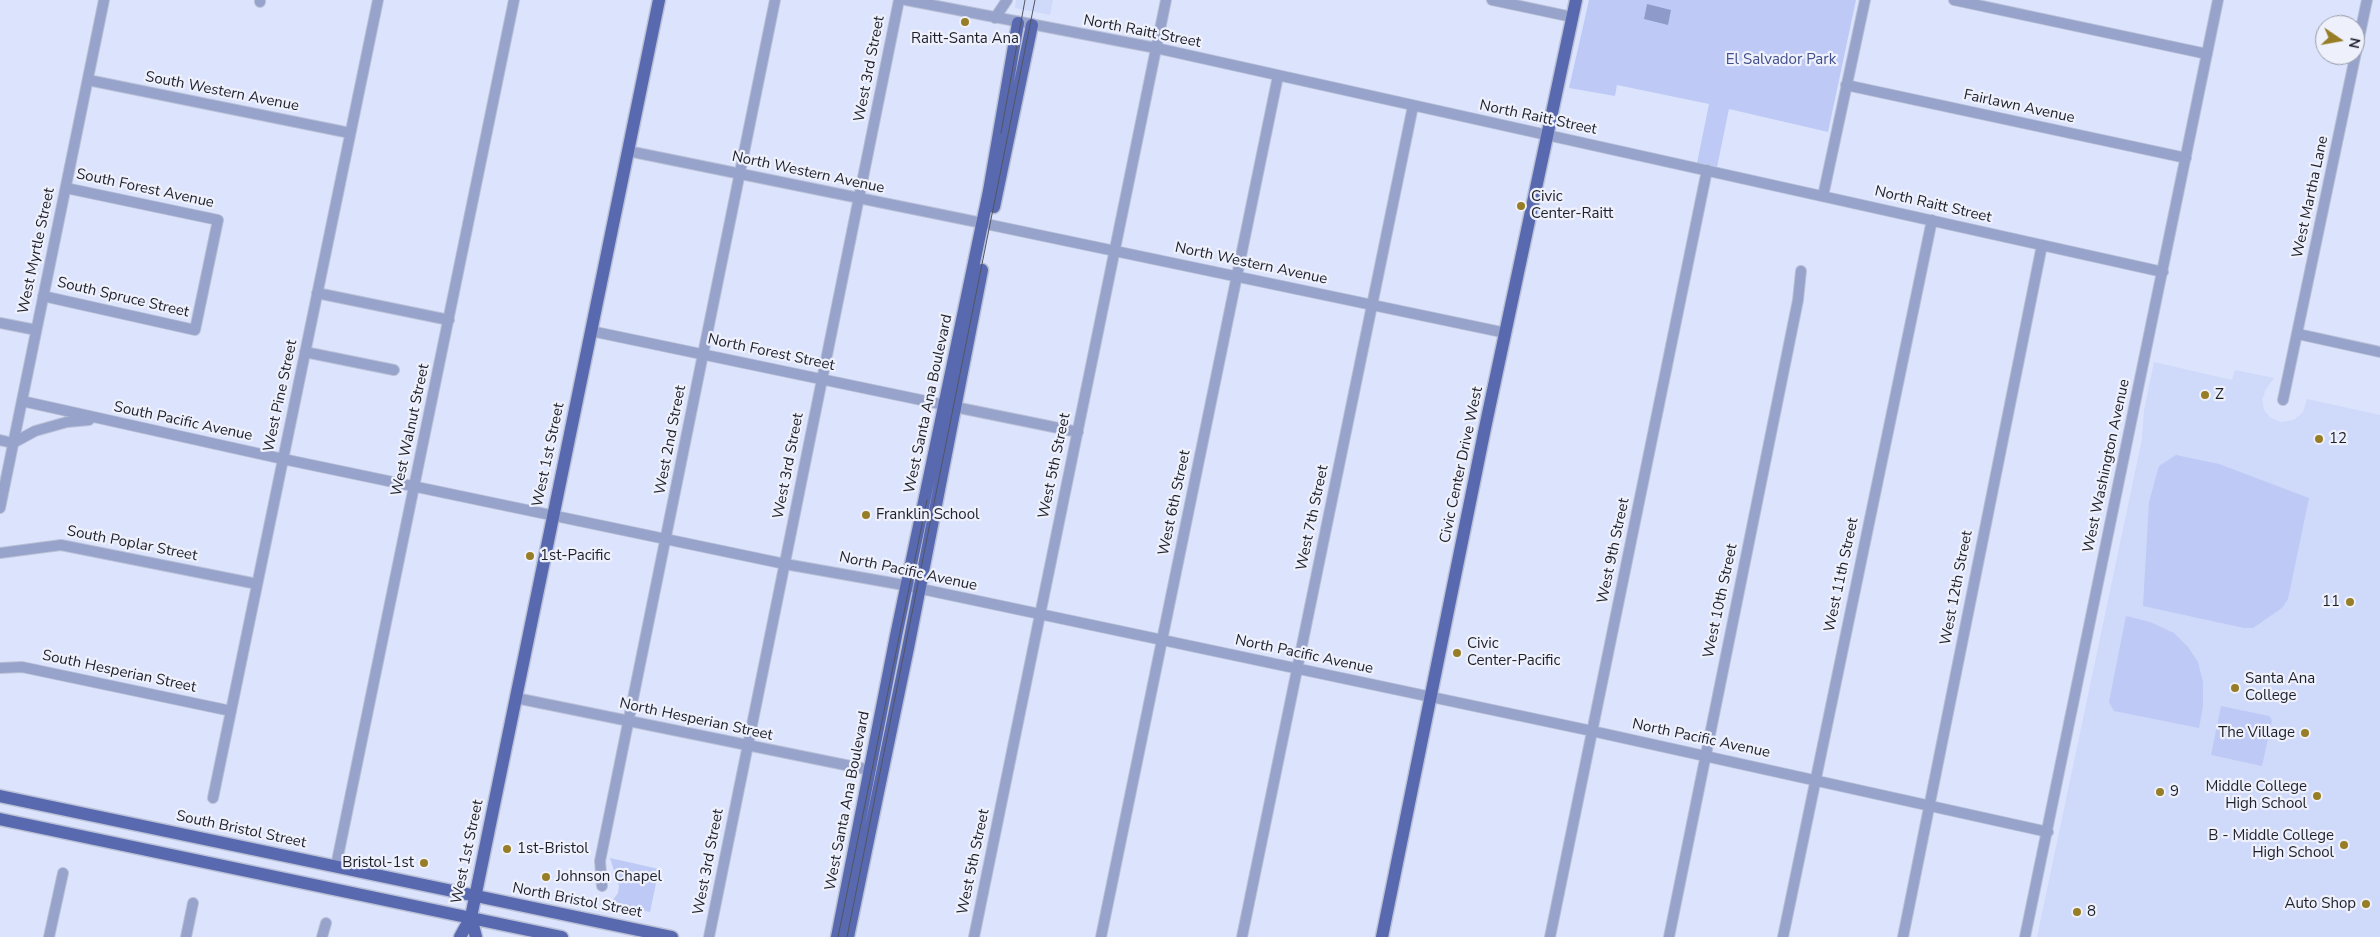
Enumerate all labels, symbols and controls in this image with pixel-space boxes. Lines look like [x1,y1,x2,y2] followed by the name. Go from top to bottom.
[1082,12,1202,52] street label: North Raitt Street
[851,14,889,124] street label: West 3rd Street
[2315,15,2365,65] north arrow
[959,16,971,28] marker: Raitt-Santa Ana
[911,30,1019,48] place label: Raitt-Santa Ana
[2344,36,2365,50] text: N
[1726,51,1836,69] park label: El Salvador Park
[144,68,300,116] street label: South Western Avenue
[1962,86,2076,128] street label: Fairlawn Avenue
[1478,97,1598,139] street label: North Raitt Street
[2289,134,2333,260] street label: West Martha Lane
[730,148,886,198] street label: North Western Avenue
[74,166,216,212] street label: South Forest Avenue
[1873,183,1993,227] street label: North Raitt Street
[15,186,59,316] street label: West Myrtle Street
[1531,188,1613,223] place label: Civic Center-Raitt
[1515,200,1527,212] marker: Civic Center-Raitt
[1173,239,1329,289] street label: North Western Avenue
[55,274,191,322] street label: South Spruce Street
[901,313,957,495] street label: West Santa Ana Boulevard
[706,331,836,375] street label: North Forest Street
[260,338,302,454] street label: West Pine Street
[388,362,434,498] street label: West Walnut Street
[2080,378,2134,554] street label: West Washington Avenue
[652,384,690,496] street label: West 2nd Street
[1437,385,1487,545] street label: Civic Center Drive West
[2215,386,2224,404] place label: Z
[2199,389,2211,401] marker: Z
[112,399,254,445] street label: South Pacific Avenue
[529,401,569,509] street label: West 1st Street
[770,411,808,521] street label: West 3rd Street
[1035,412,1075,520] street label: West 5th Street
[2329,430,2347,448] place label: 12
[2313,433,2325,445] marker: 12
[1155,449,1195,557] street label: West 6th Street
[1293,464,1333,572] street label: West 7th Street
[1594,497,1634,605] street label: West 9th Street
[876,506,979,524] place label: Franklin School
[860,509,872,521] marker: Franklin School
[1821,516,1863,634] street label: West 11th Street
[65,523,199,565] street label: South Poplar Street
[1937,529,1977,647] street label: West 12th Street
[1700,542,1742,660] street label: West 10th Street
[540,547,610,565] place label: 1st-Pacific
[837,549,979,595] street label: North Pacific Avenue
[524,550,536,562] marker: 1st-Pacific
[2322,593,2340,611] place label: 11
[2344,596,2356,608] marker: 11
[1233,632,1375,678] street label: North Pacific Avenue
[1467,635,1560,670] place label: Civic Center-Pacific
[40,647,198,697] street label: South Hesperian Street
[1451,647,1463,659] marker: Civic Center-Pacific
[2245,670,2315,705] place label: Santa Ana College
[2229,682,2241,694] marker: Santa Ana College
[618,695,774,745] street label: North Hesperian Street
[822,710,874,892] street label: West Santa Ana Boulevard
[1630,716,1772,762] street label: North Pacific Avenue
[2218,724,2295,742] place label: The Village
[2299,727,2311,739] marker: The Village
[2206,778,2307,813] place label: Middle College High School
[2170,783,2179,801] place label: 9
[2154,786,2166,798] marker: 9
[2311,790,2323,802] marker: Middle College High School
[448,798,488,906] street label: West 1st Street
[174,807,308,853] street label: South Bristol Street
[690,807,728,917] street label: West 3rd Street
[954,808,994,916] street label: West 5th Street
[2208,827,2334,862] place label: B - Middle College High School
[2338,839,2350,851] marker: B - Middle College High School
[517,840,589,858] place label: 1st-Bristol
[501,843,513,855] marker: 1st-Bristol
[342,854,414,872] place label: Bristol-1st
[418,857,430,869] marker: Bristol-1st
[556,868,662,886] place label: Johnson Chapel
[540,871,552,883] marker: Johnson Chapel
[511,880,643,922] street label: North Bristol Street
[2284,895,2356,913] place label: Auto Shop
[2360,898,2372,910] marker: Auto Shop
[2087,903,2096,921] place label: 8
[2071,906,2083,918] marker: 8

